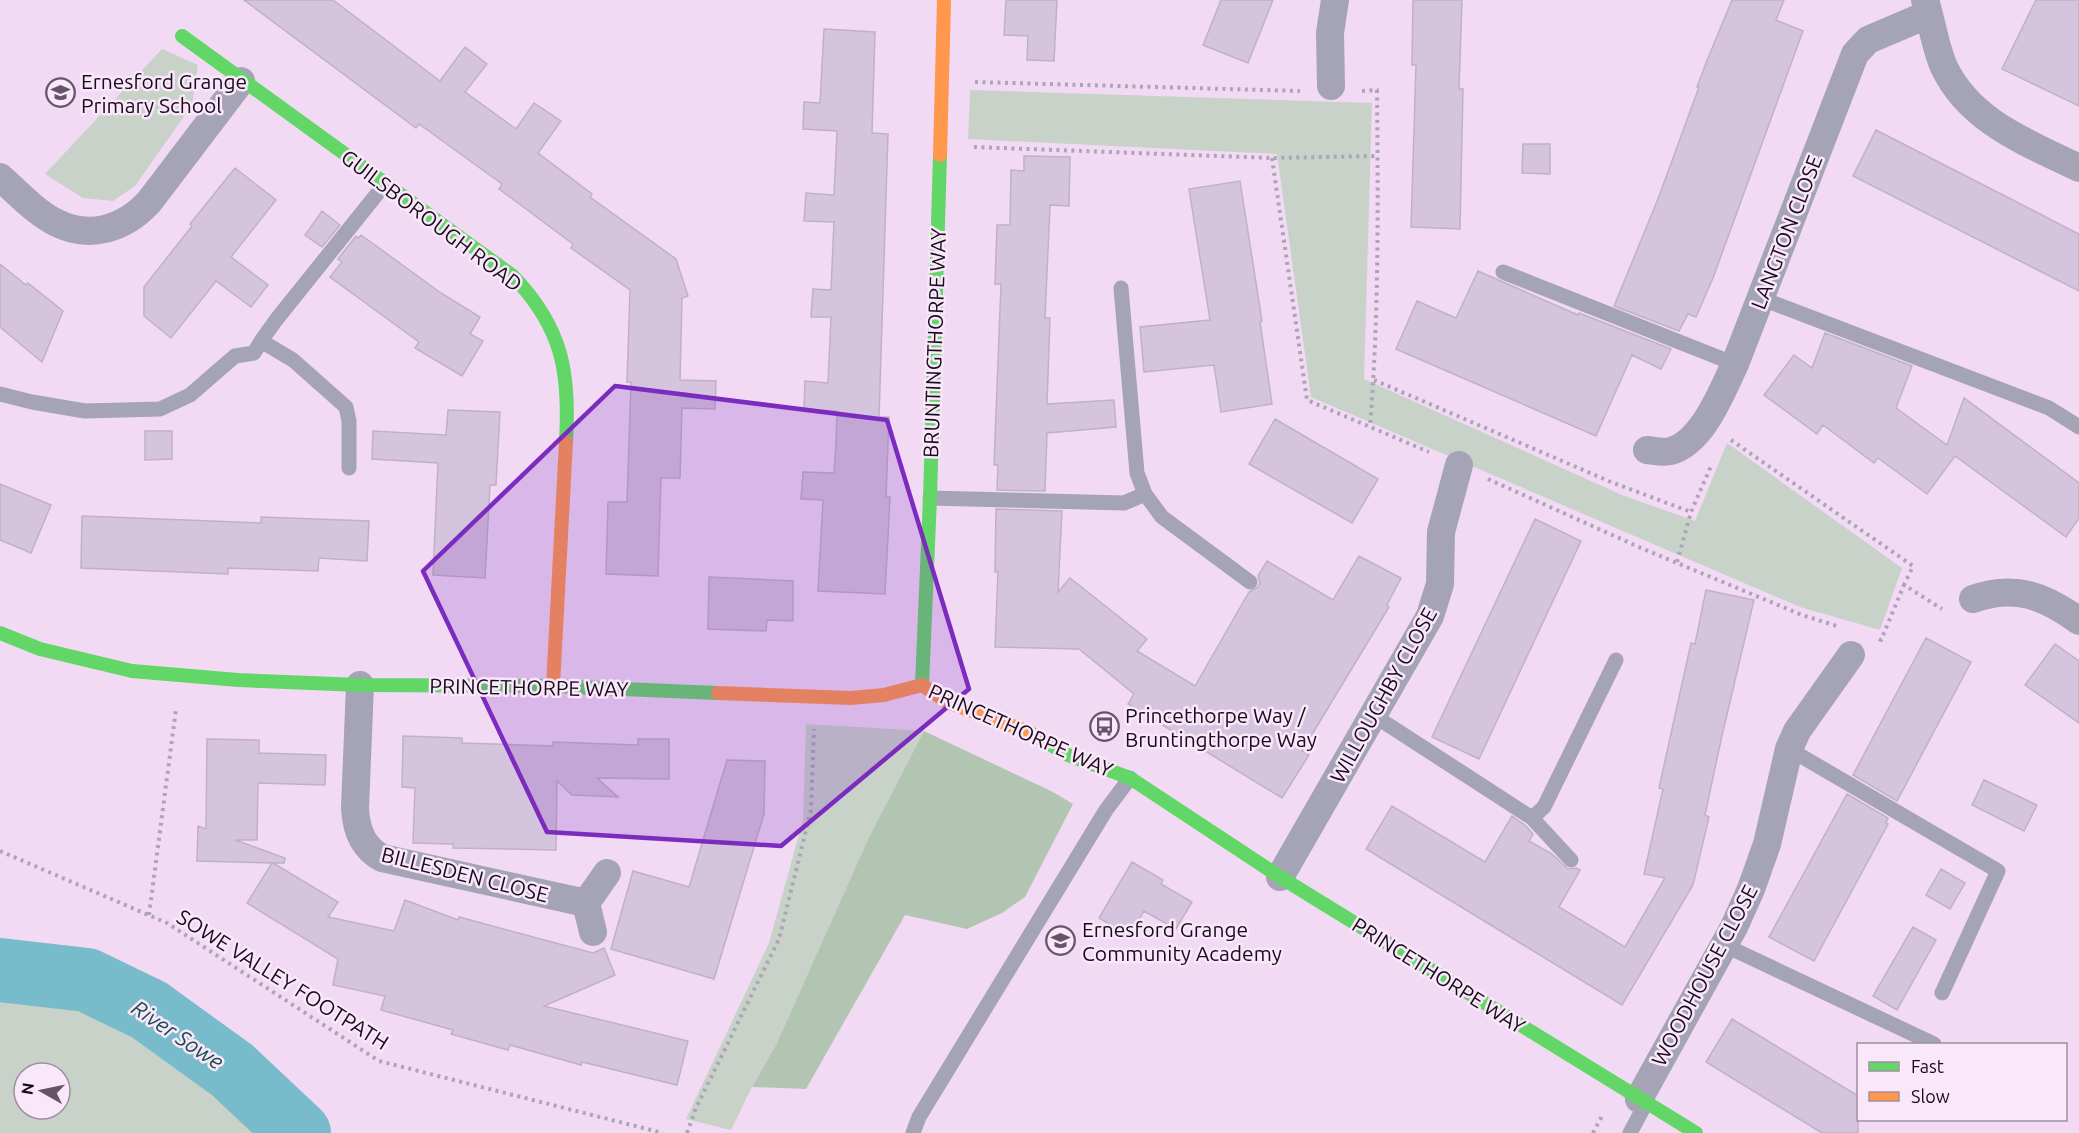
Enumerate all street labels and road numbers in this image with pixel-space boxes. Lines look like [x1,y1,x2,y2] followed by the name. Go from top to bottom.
[337,144,527,296] street label: GUILSBOROUGH ROAD
[1746,152,1826,312] street label: LANGTON CLOSE
[918,228,950,458] street label: BRUNTINGTHORPE WAY
[1325,603,1441,787] street label: WILLOUGHBY CLOSE
[429,673,629,701] street label: PRINCETHORPE WAY
[925,679,1117,781] street label: PRINCETHORPE WAY
[379,842,551,906] street label: BILLESDEN CLOSE
[1646,880,1762,1070] street label: WOODHOUSE CLOSE
[173,904,393,1054] street label: SOWE VALLEY FOOTPATH
[1348,912,1530,1038] street label: PRINCETHORPE WAY

